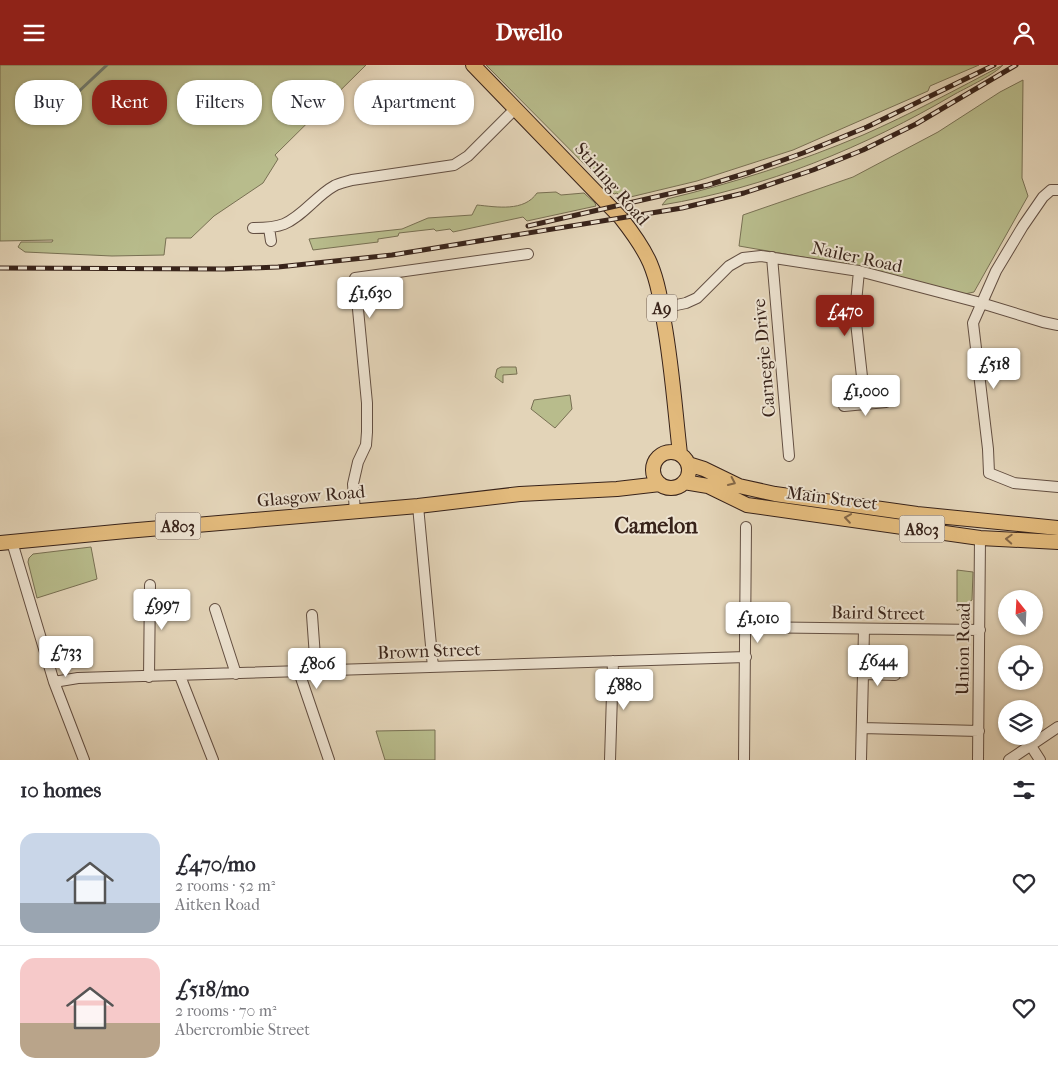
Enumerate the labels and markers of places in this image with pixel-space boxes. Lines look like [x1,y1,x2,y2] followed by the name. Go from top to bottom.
[329,277,411,319] pin: £1,630
[815,295,875,337] pin: £470
[964,347,1024,390] pin: £518
[825,375,907,417] pin: £1,000
[132,589,192,631] pin: £997
[717,601,799,644] pin: £1,010
[36,635,96,678] pin: £733
[848,645,908,687] pin: £644
[287,647,347,690] pin: £806
[594,669,654,711] pin: £880

